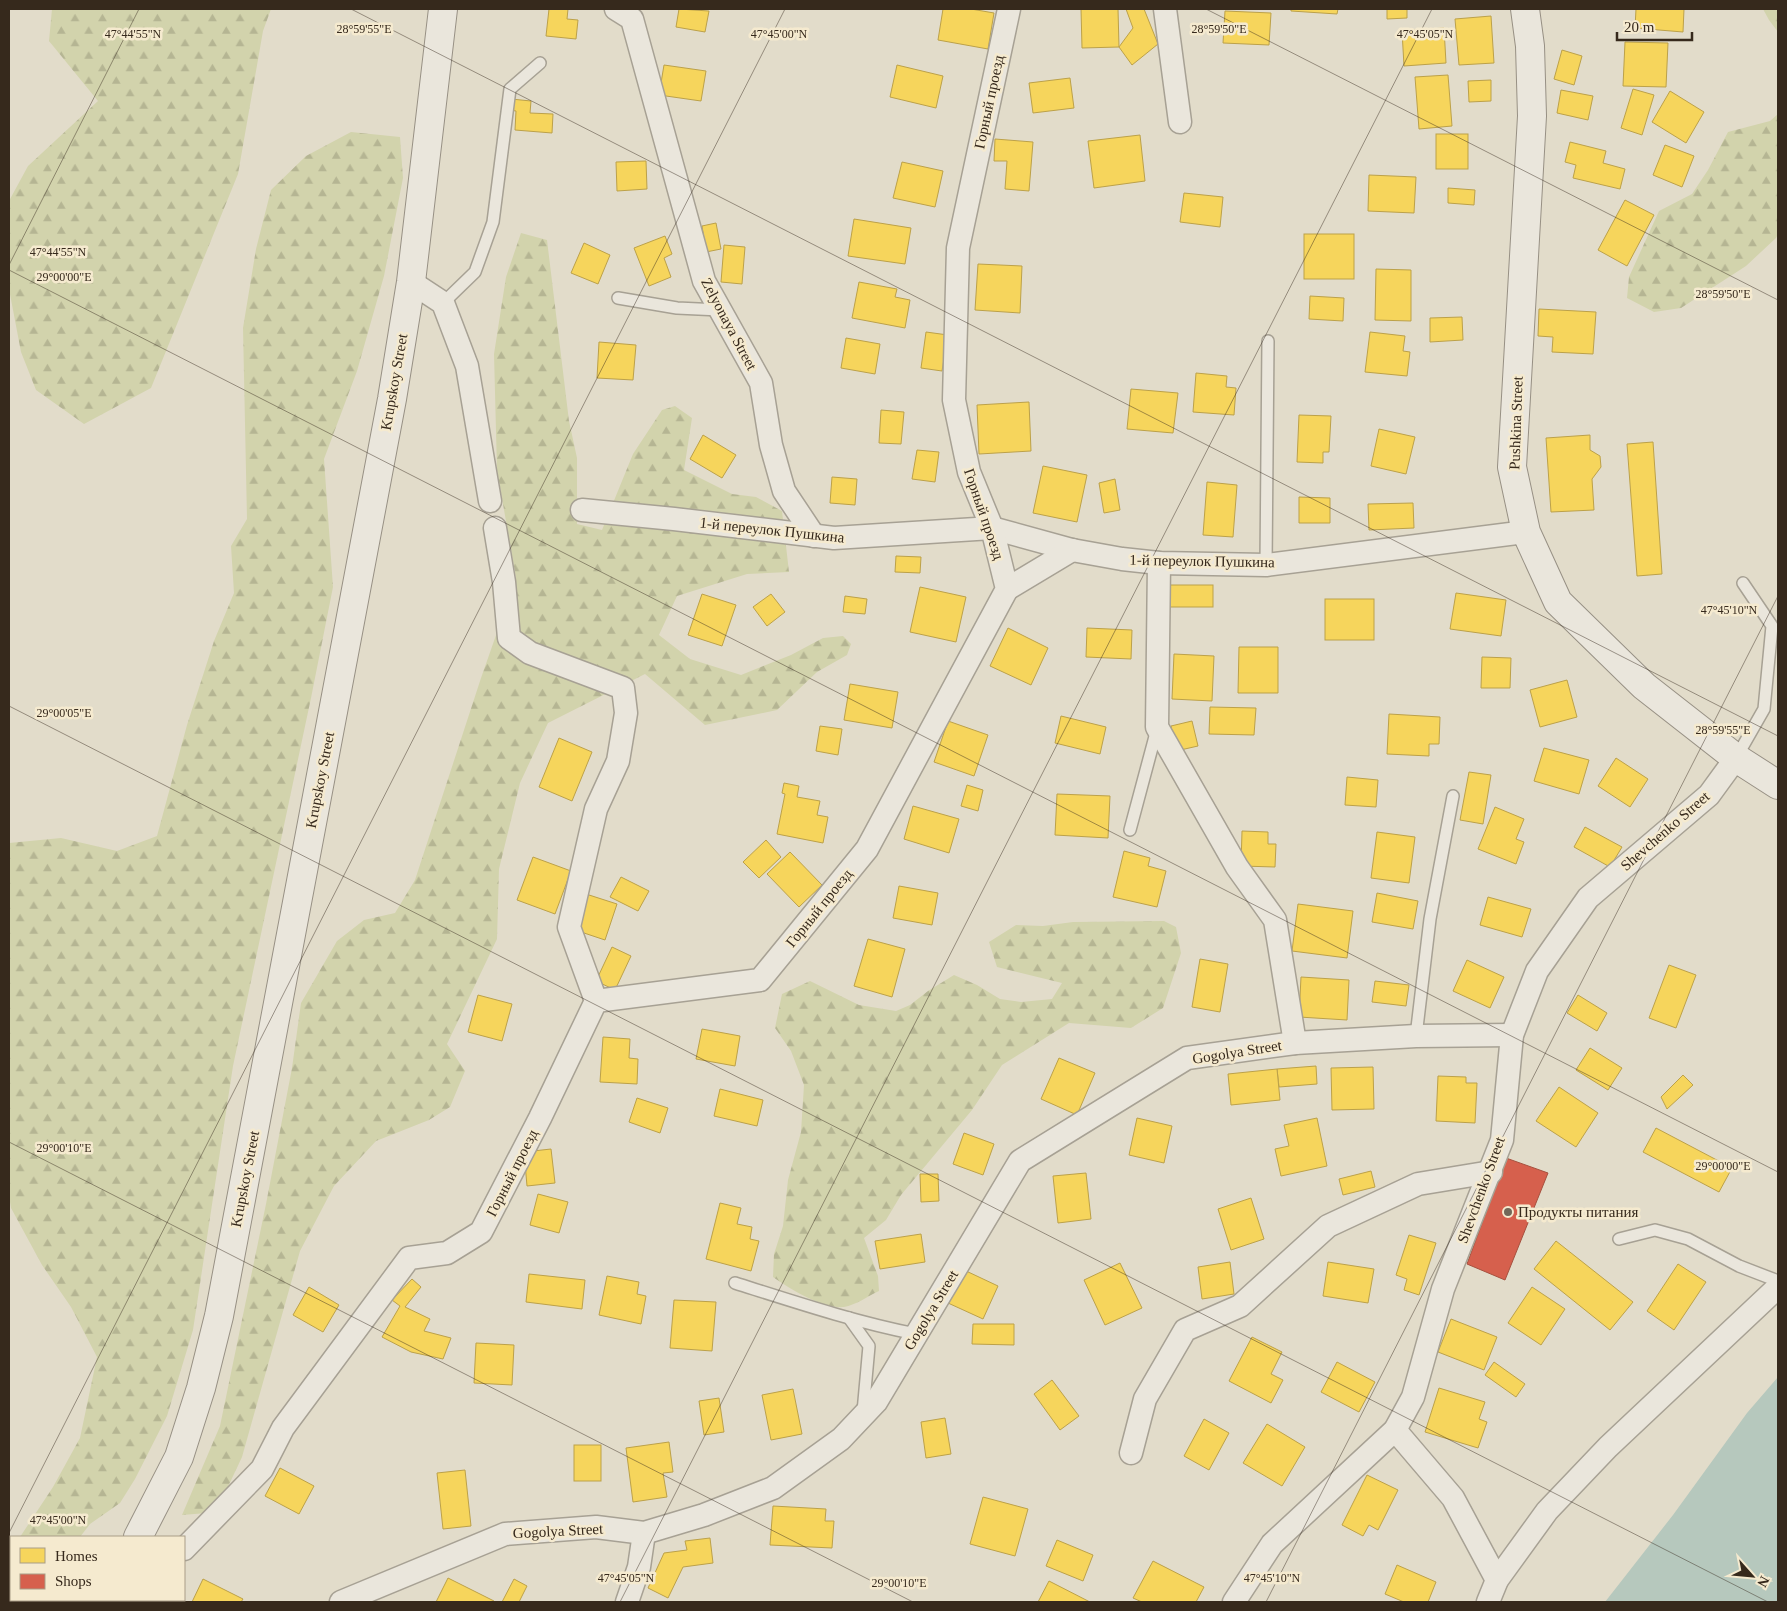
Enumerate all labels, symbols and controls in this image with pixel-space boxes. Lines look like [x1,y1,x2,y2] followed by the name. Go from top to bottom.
[1617,10,1692,42] scale bar
[1624,19,1655,35] text: 20 m
[336,22,392,36] text: 28°59'55"E
[1191,22,1247,36] text: 28°59'50"E
[105,27,162,41] text: 47°44'55"N
[751,27,808,41] text: 47°45'00"N
[1397,27,1454,41] text: 47°45'05"N
[971,53,1007,150] street label: Горный проезд
[30,245,87,259] text: 47°44'55"N
[36,270,92,284] text: 29°00'00"E
[698,275,760,374] street label: Zelyonaya Street
[1695,287,1751,301] text: 28°59'50"E
[378,332,411,432] street label: Krupskoy Street
[1506,375,1526,470] street label: Pushkina Street
[961,466,1007,562] street label: Горный проезд
[699,514,846,546] street label: 1-й переулок Пушкина
[1129,552,1275,570] street label: 1-й переулок Пушкина
[1701,603,1758,617] text: 47°45'10"N
[36,706,92,720] text: 29°00'05"E
[1695,723,1751,737] text: 28°59'55"E
[303,730,337,830] street label: Krupskoy Street
[1617,788,1713,874] street label: Shevchenko Street
[783,866,856,950] street label: Горный проезд
[1191,1037,1284,1067] street label: Gogolya Street
[483,1126,541,1219] street label: Горный проезд
[228,1129,262,1229] street label: Krupskoy Street
[1454,1134,1508,1245] street label: Shevchenko Street
[36,1141,92,1155] text: 29°00'10"E
[1695,1159,1751,1173] text: 29°00'00"E
[1518,1204,1639,1220] place label: Продукты питания
[1502,1206,1514,1218] marker: Продукты питания
[901,1266,962,1353] street label: Gogolya Street
[30,1513,87,1527] text: 47°45'00"N
[512,1521,604,1541] street label: Gogolya Street
[10,1536,185,1601] legend
[55,1548,98,1564] text: Homes
[1727,1551,1777,1601] north arrow
[598,1571,655,1585] text: 47°45'05"N
[1244,1571,1301,1585] text: 47°45'10"N
[55,1573,92,1589] text: Shops
[1754,1574,1772,1590] text: N
[871,1576,927,1590] text: 29°00'10"E

